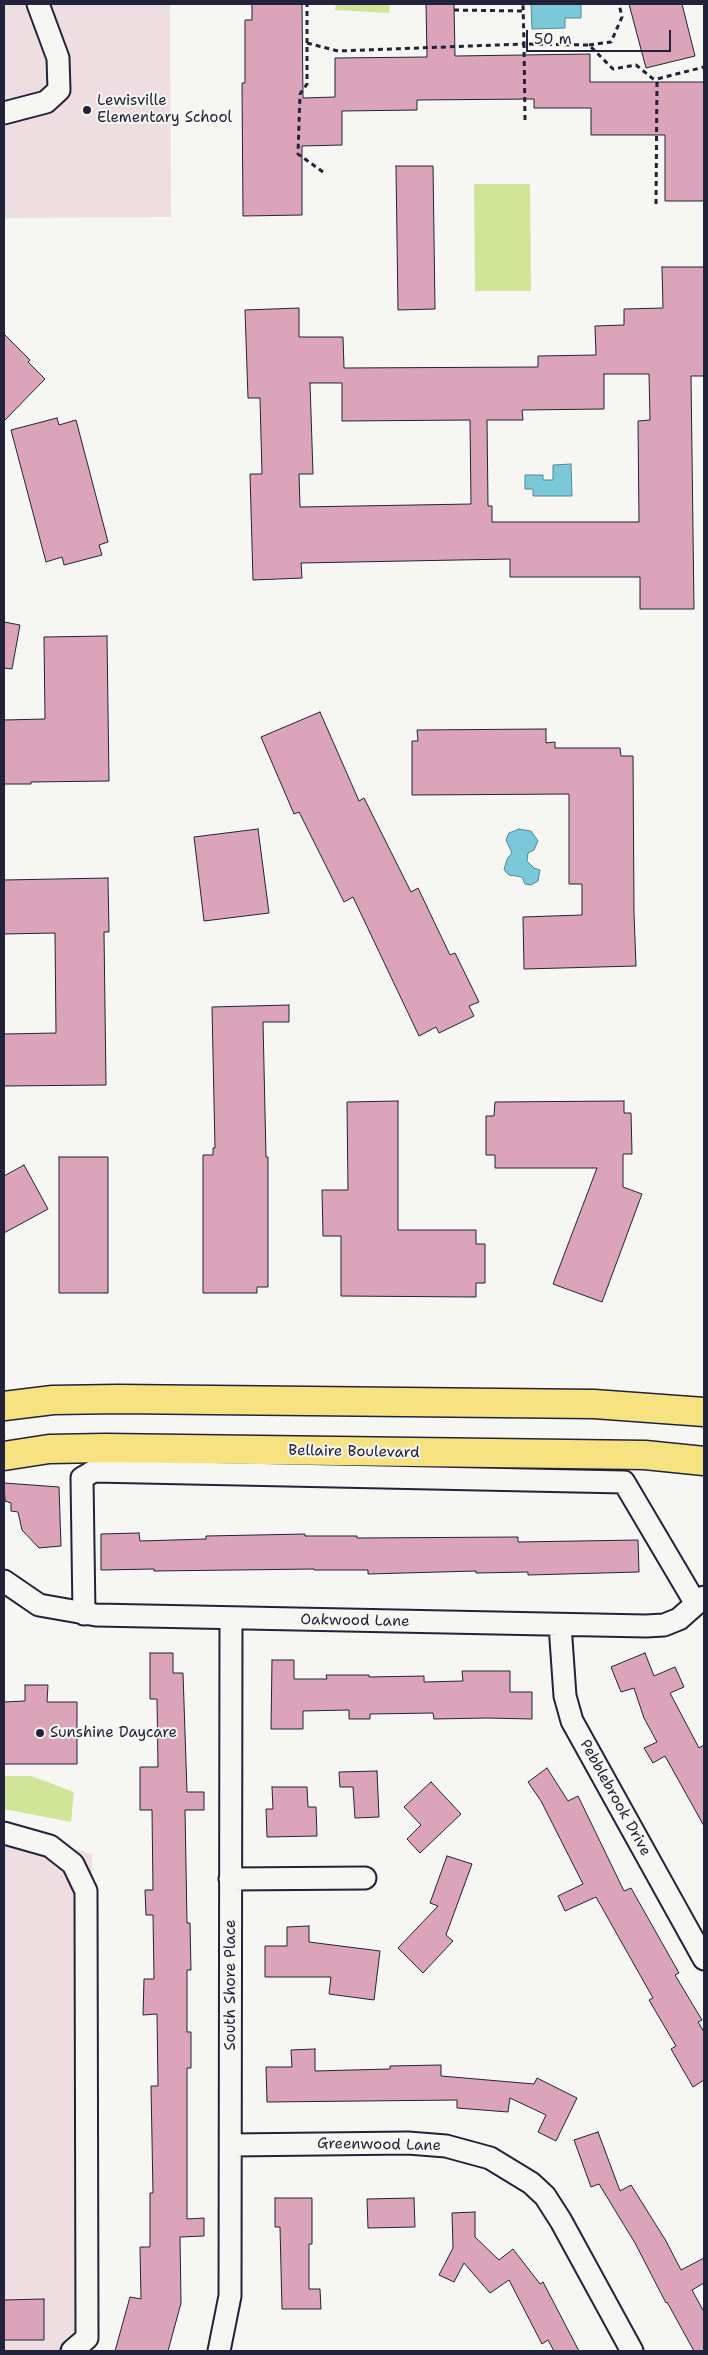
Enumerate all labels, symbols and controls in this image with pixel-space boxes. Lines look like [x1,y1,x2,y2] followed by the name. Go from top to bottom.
[528,20,673,52] scale bar
[534,29,572,49] text: 50 m
[97,92,232,127] place label: Lewisville Elementary School
[81,104,93,116] marker: Lewisville Elementary School
[288,1442,420,1462] street label: Bellaire Boulevard
[300,1611,410,1631] street label: Oakwood Lane
[50,1724,177,1742] place label: Sunshine Daycare
[34,1727,46,1739] marker: Sunshine Daycare
[576,1737,654,1859] street label: Pebblebrook Drive
[222,1919,240,2051] street label: South Shore Place
[317,2135,441,2155] street label: Greenwood Lane

